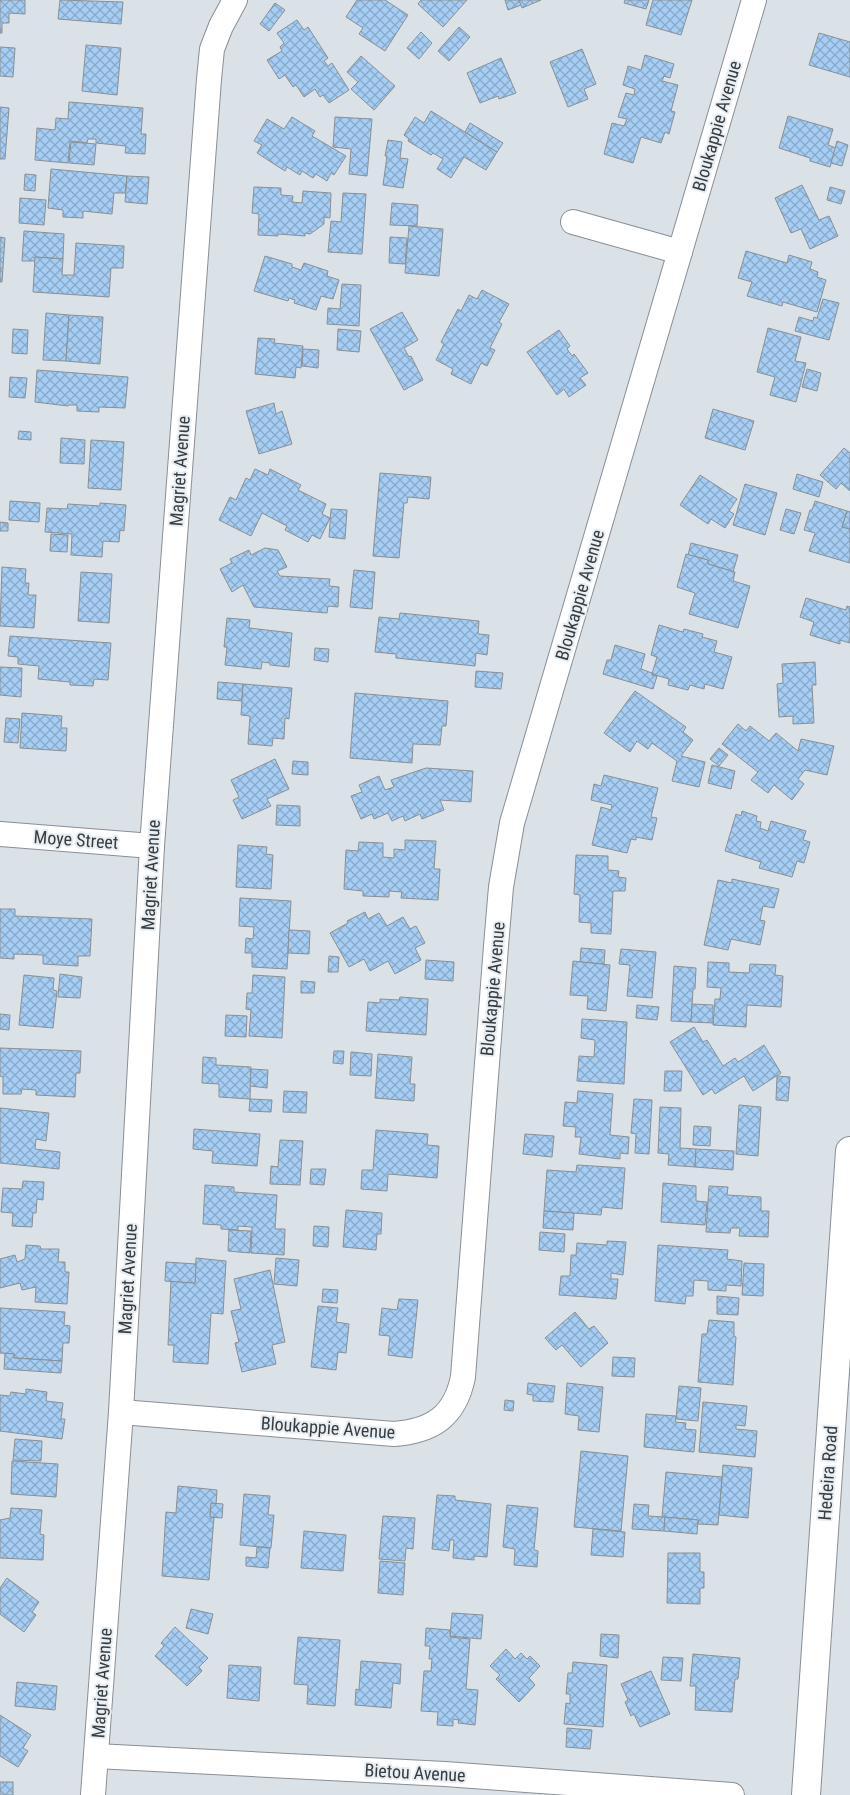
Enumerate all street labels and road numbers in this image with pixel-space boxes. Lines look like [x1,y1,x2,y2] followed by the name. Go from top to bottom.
[688,58,745,193] street label: Bloukappie Avenue
[165,415,194,527] street label: Magriet Avenue
[551,527,608,662] street label: Bloukappie Avenue
[137,819,164,931] street label: Magriet Avenue
[33,826,119,853] street label: Moye Street
[476,921,509,1057] street label: Bloukappie Avenue
[114,1223,141,1335] street label: Magriet Avenue
[260,1412,396,1443] street label: Bloukappie Avenue
[814,1425,841,1521] street label: Hedeira Road
[87,1627,116,1739] street label: Magriet Avenue
[364,1759,466,1786] street label: Bietou Avenue

